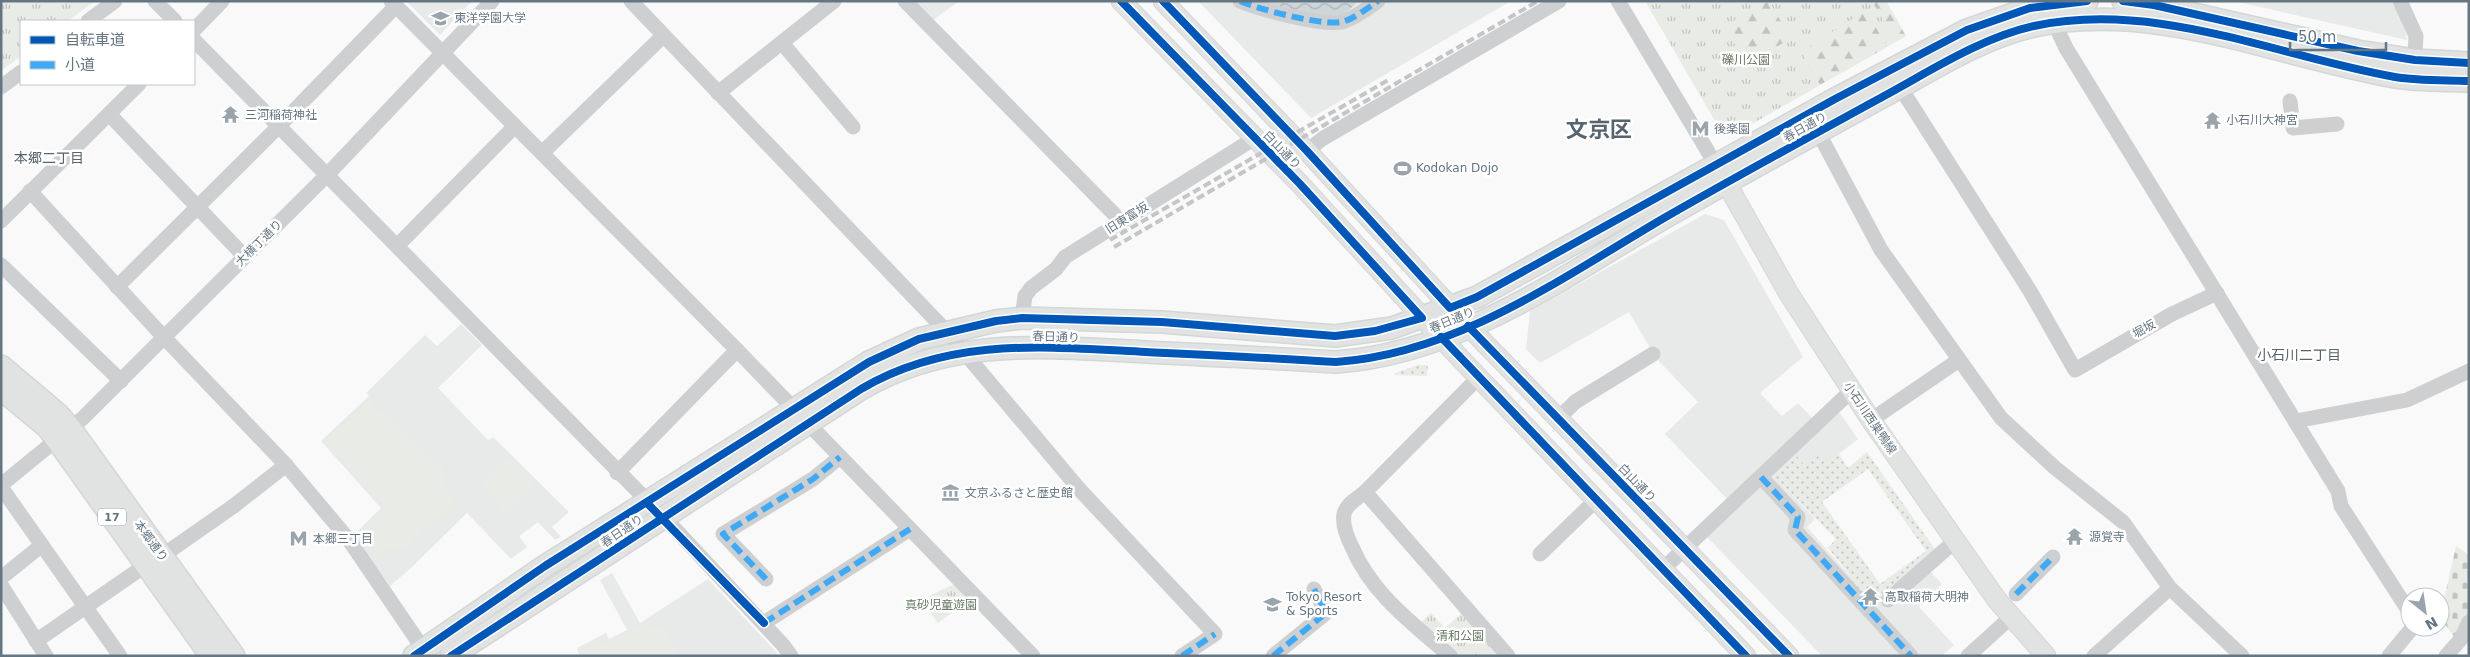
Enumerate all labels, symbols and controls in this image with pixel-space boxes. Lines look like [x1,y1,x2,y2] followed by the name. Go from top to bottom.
[430,8,450,28] school or university icon: 東洋学園大学
[454,11,526,25] place label: 東洋学園大学
[20,20,195,85] legend
[2290,20,2386,52] scale bar
[2298,28,2336,46] text: 50 m
[65,31,125,49] text: 自転車道
[1722,53,1770,67] park label: 礫川公園
[65,56,95,74] text: 小道
[221,105,241,125] temple icon: 三河稲荷神社
[245,108,317,122] place label: 三河稲荷神社
[1781,109,1829,145] street label: 春日通り
[2202,110,2222,130] temple icon: 小石川大神宮
[2226,113,2298,127] place label: 小石川大神宮
[1566,117,1632,142] district label: 文京区
[1690,119,1710,139] metro station icon: 後楽園
[1714,122,1750,136] place label: 後楽園
[1260,128,1304,172] street label: 白山通り
[14,150,84,166] district label: 本郷二丁目
[1392,158,1412,178] sports icon: Kodokan Dojo
[1416,161,1498,175] place label: Kodokan Dojo
[1103,199,1151,237] street label: 旧東富坂
[233,217,285,269] street label: 大横丁通り
[1427,305,1477,335] street label: 春日通り
[2130,317,2158,341] street label: 堀坂
[1032,329,1080,345] street label: 春日通り
[2257,347,2341,363] district label: 小石川二丁目
[1841,379,1899,457] street label: 小石川西巣鴨線
[1615,461,1659,505] street label: 白山通り
[941,483,961,503] museum icon: 文京ふるさと歴史館
[965,486,1073,500] place label: 文京ふるさと歴史館
[98,508,126,526] road number: 17
[598,512,646,550] street label: 春日通り
[131,517,171,565] street label: 本郷通り
[2065,527,2085,547] temple icon: 源覚寺
[289,529,309,549] metro station icon: 本郷三丁目
[2089,530,2125,544] place label: 源覚寺
[313,532,373,546] place label: 本郷三丁目
[1861,587,1881,607] temple icon: 高取稲荷大明神
[2400,587,2450,637] north arrow
[1285,590,1362,618] place label: Tokyo Resort & Sports
[1885,590,1969,604] place label: 高取稲荷大明神
[1262,594,1282,614] school or university icon: Tokyo Resort & Sports
[905,598,977,612] park label: 真砂児童遊園
[2422,613,2441,633] text: N
[1436,629,1484,643] park label: 清和公園

